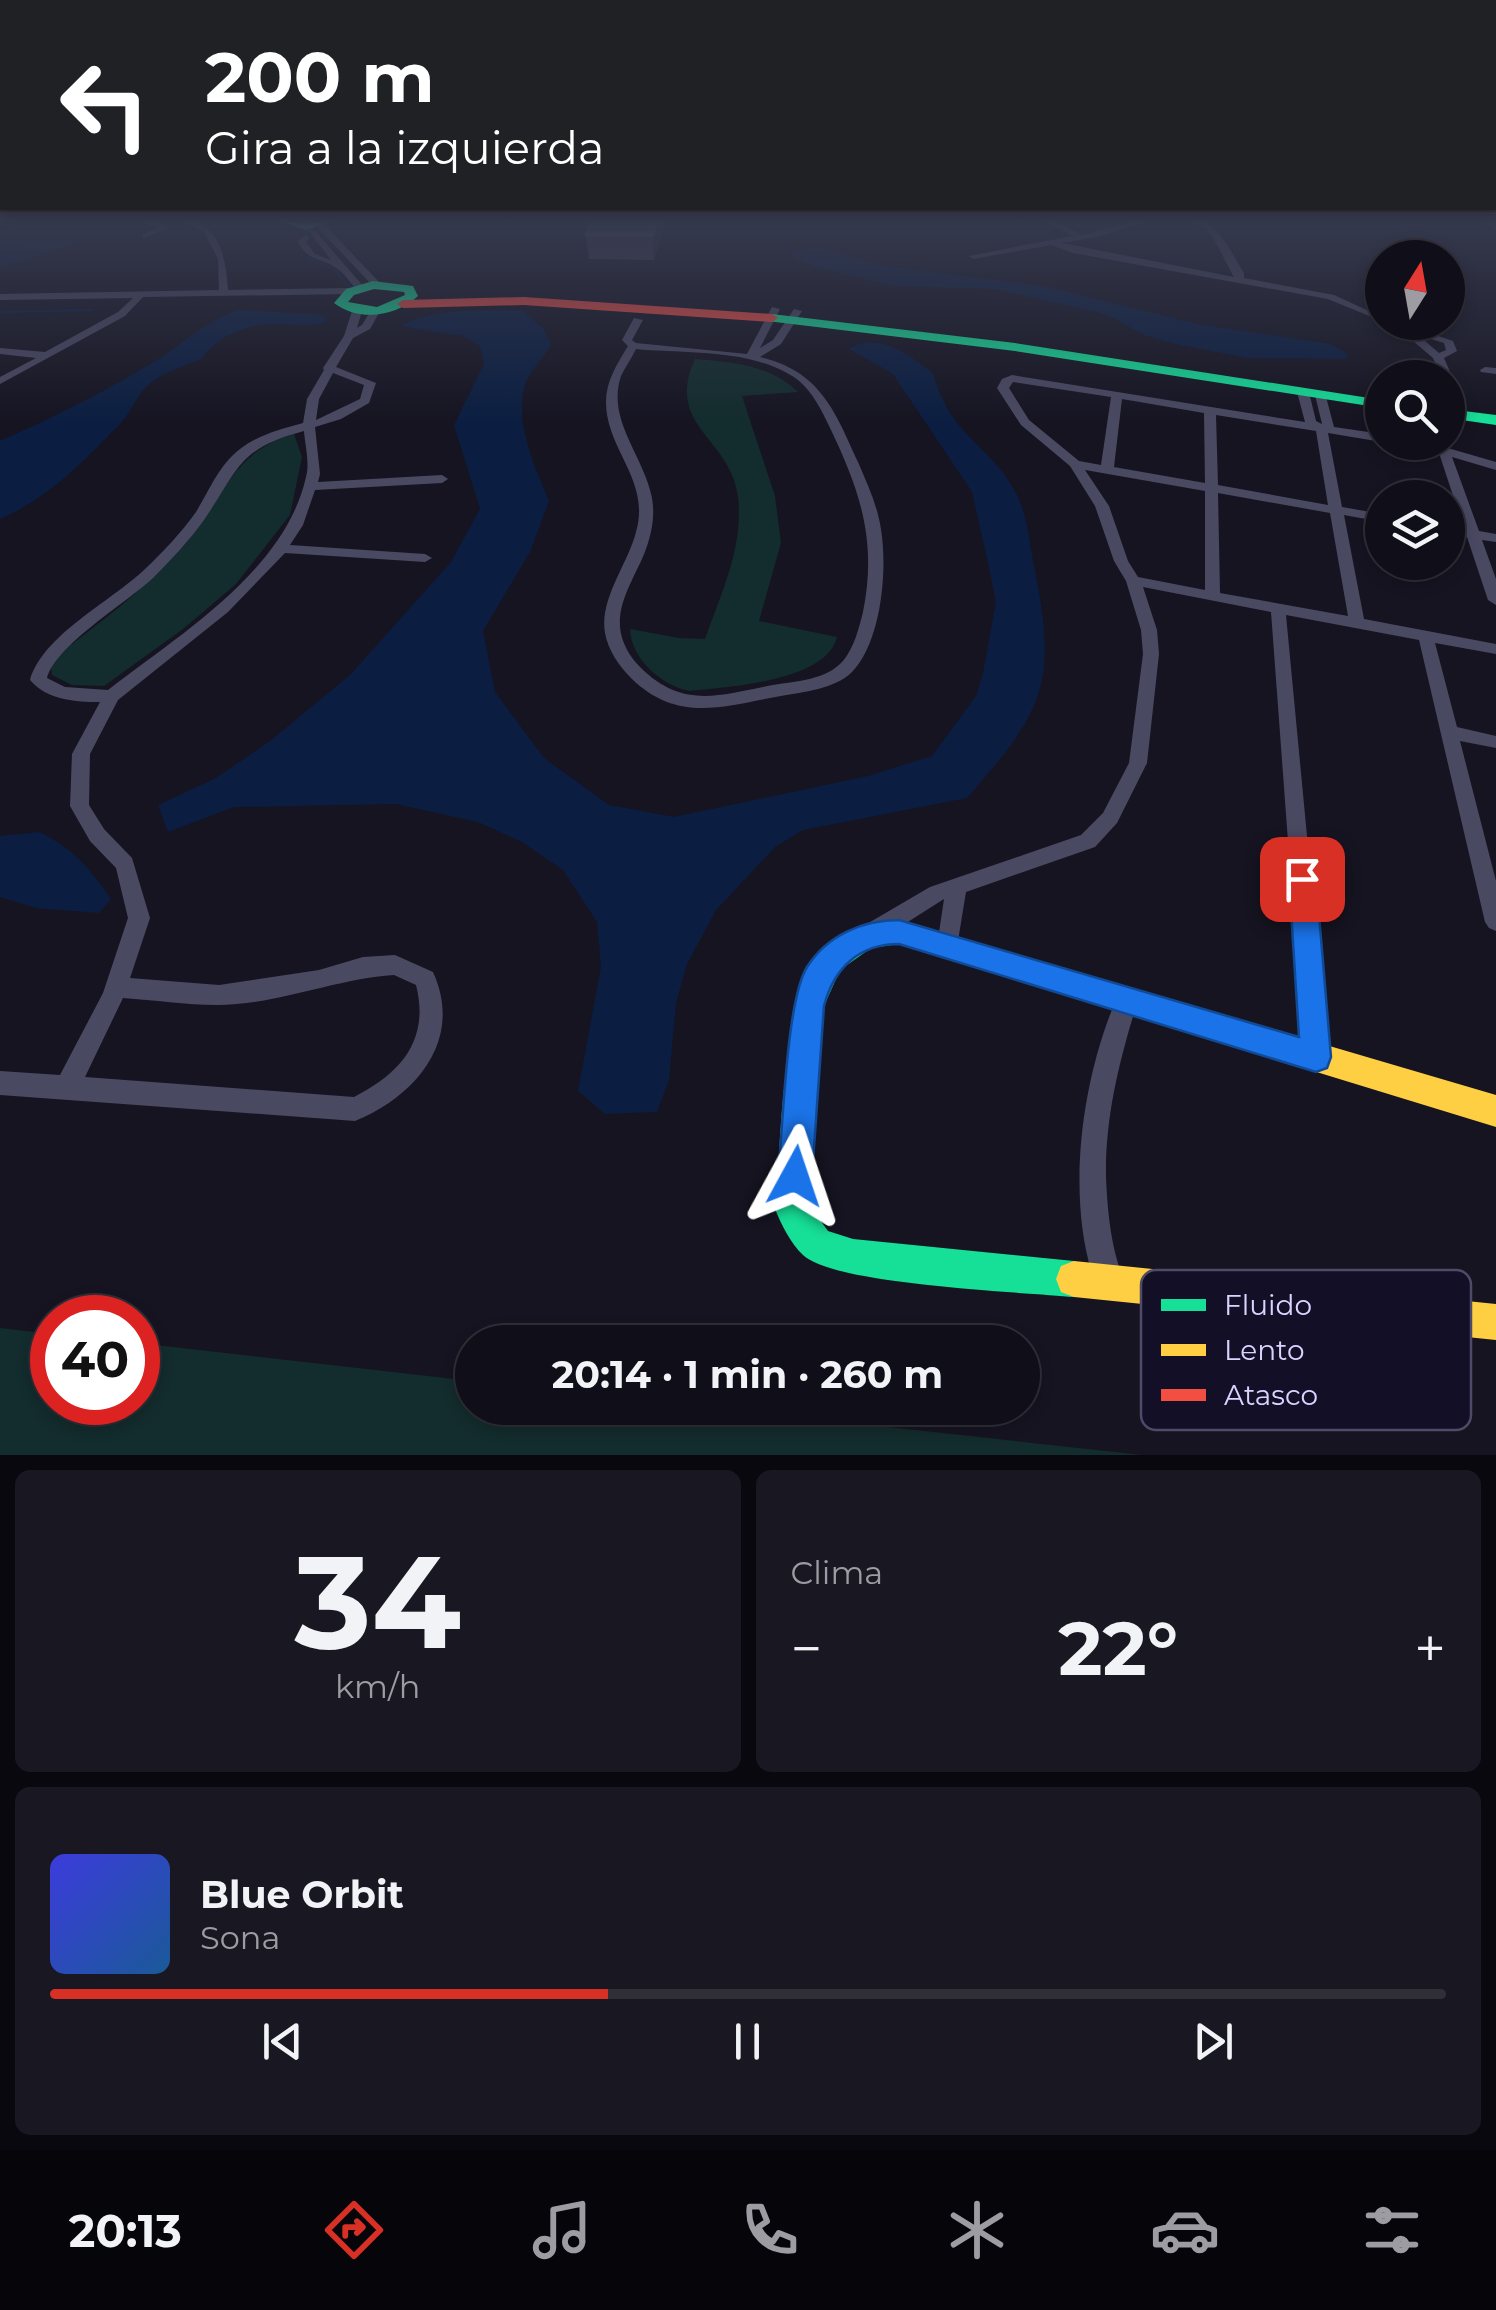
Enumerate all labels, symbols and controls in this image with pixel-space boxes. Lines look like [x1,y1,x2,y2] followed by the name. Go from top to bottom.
[205,34,435,120] text: 200 m
[40,40,170,170] icon: left
[205,120,605,175] text: Gira a la izquierda
[1365,240,1465,340] north arrow
[1365,240,1465,580] map controls
[1365,360,1465,460] button: search
[1365,480,1465,580] button: layers
[1260,837,1345,922] pin
[1275,852,1330,907] icon: arrive
[743,1124,847,1228] position arrow
[1141,1270,1471,1430] legend
[1224,1288,1312,1322] text: Fluido
[30,1295,160,1425] speed limit sign: 40
[1224,1333,1305,1367] text: Lento
[552,1351,943,1398] text: 20:14 · 1 min · 260 m
[1224,1378,1318,1412] text: Atasco
[294,1522,461,1681] text: 34
[791,1553,883,1592] text: Clima
[1058,1602,1178,1694] text: 22°
[791,1615,822,1682] text: −
[1414,1615,1446,1682] text: +
[335,1667,420,1706] text: km/h
[200,1871,404,1918] text: Blue Orbit
[200,1918,280,1957] text: Sona
[255,2014,310,2069] icon: previous
[720,2014,775,2069] icon: pause
[1186,2014,1241,2069] icon: next
[319,2195,389,2265] icon: directions
[527,2195,597,2265] icon: music
[735,2195,805,2265] icon: phone
[942,2195,1012,2265] icon: climate
[1150,2195,1220,2265] icon: car
[1357,2195,1427,2265] icon: filters
[69,2203,182,2258] text: 20:13

